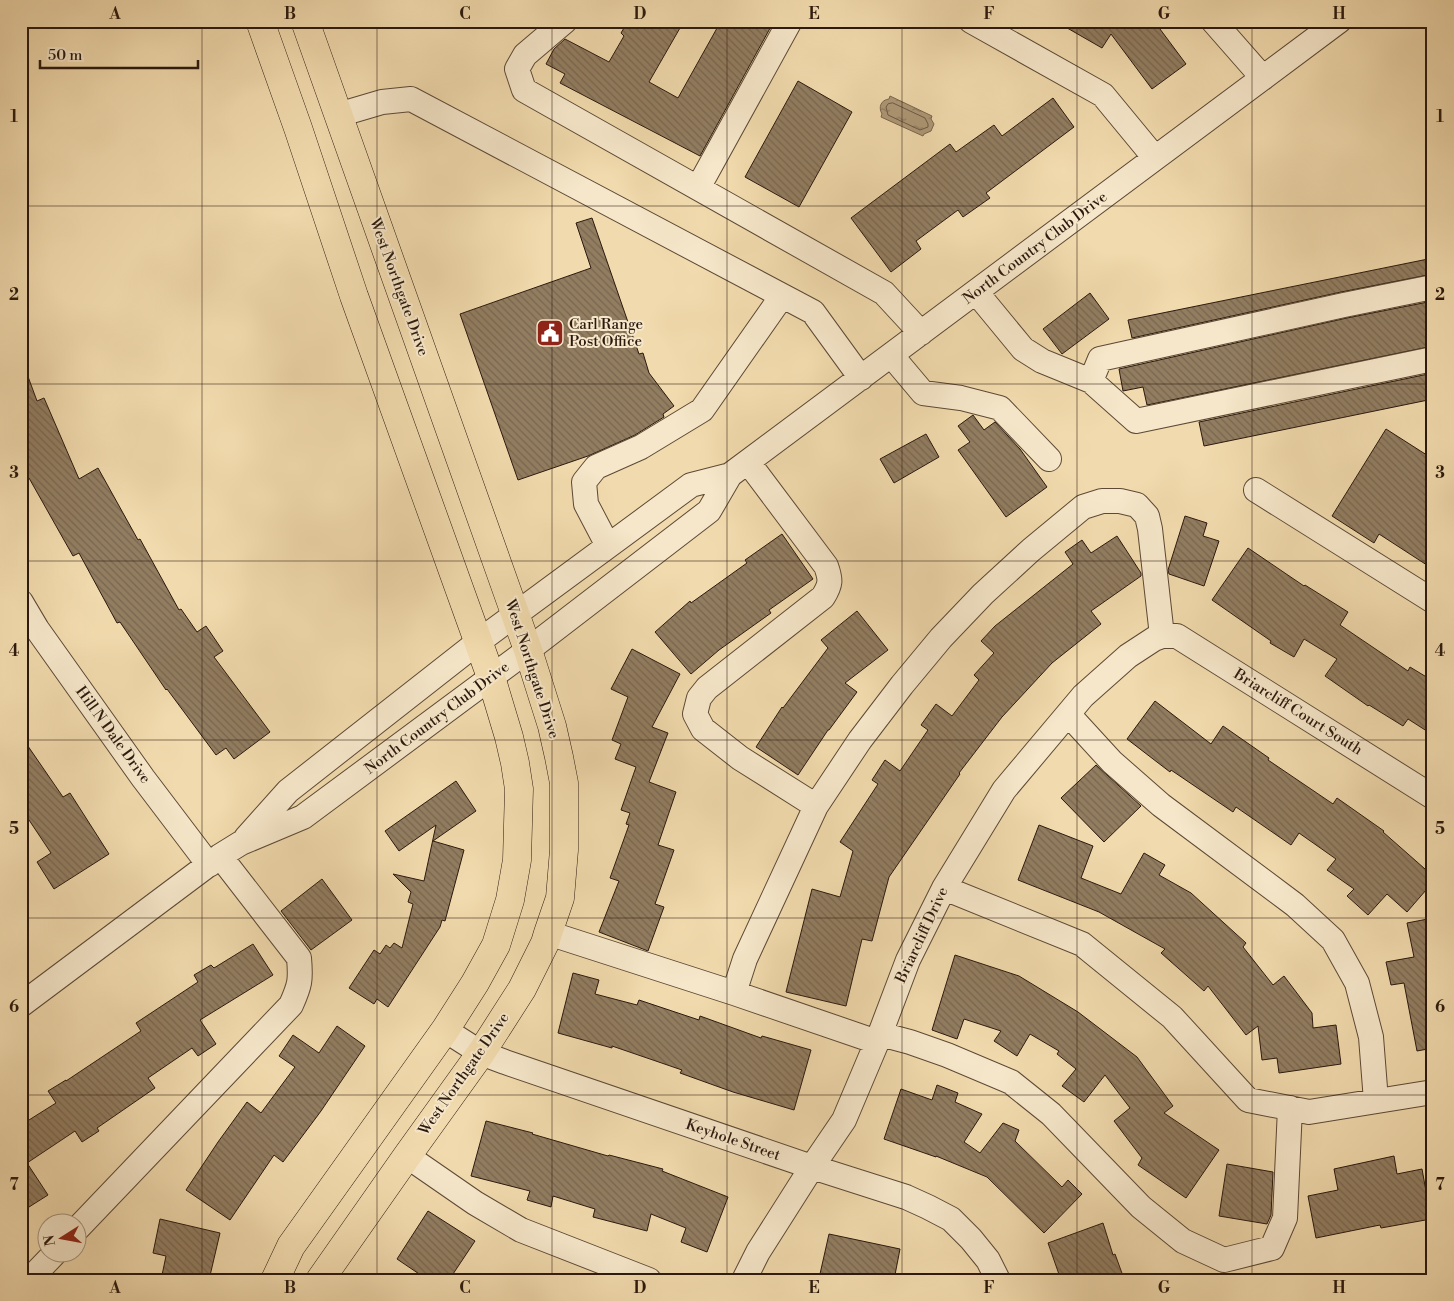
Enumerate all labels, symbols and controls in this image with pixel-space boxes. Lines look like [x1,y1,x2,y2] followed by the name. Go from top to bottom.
[108,4,121,24] text: A
[284,4,296,24] text: B
[459,4,471,24] text: C
[634,4,647,24] text: D
[808,4,820,24] text: E
[983,4,995,24] text: F
[1158,4,1171,24] text: G
[1332,4,1346,24] text: H
[40,38,198,70] scale bar
[48,46,82,65] text: 50 m
[10,107,18,127] text: 1
[1436,107,1444,127] text: 1
[959,187,1111,309] street label: North Country Club Drive
[365,214,433,359] street label: West Northgate Drive
[9,285,19,305] text: 2
[1435,285,1445,305] text: 2
[569,315,643,351] place label: Carl Range Post Office
[535,318,565,348] public building icon: Carl Range Post Office
[9,463,19,483] text: 3
[1435,463,1445,483] text: 3
[500,596,564,741] street label: West Northgate Drive
[9,641,20,661] text: 4
[1435,641,1446,661] text: 4
[361,657,513,779] street label: North Country Club Drive
[1229,664,1366,759] street label: Briarcliff Court South
[71,683,155,787] street label: Hill N Dale Drive
[9,819,19,839] text: 5
[1435,819,1445,839] text: 5
[891,884,953,987] street label: Briarcliff Drive
[9,997,19,1017] text: 6
[1435,997,1445,1017] text: 6
[414,1009,514,1140] street label: West Northgate Drive
[683,1115,783,1165] street label: Keyhole Street
[9,1175,19,1195] text: 7
[1435,1175,1445,1195] text: 7
[38,1214,88,1264] north arrow
[40,1233,60,1247] text: N
[108,1278,121,1298] text: A
[284,1278,296,1298] text: B
[459,1278,471,1298] text: C
[634,1278,647,1298] text: D
[808,1278,820,1298] text: E
[983,1278,995,1298] text: F
[1158,1278,1171,1298] text: G
[1332,1278,1346,1298] text: H

